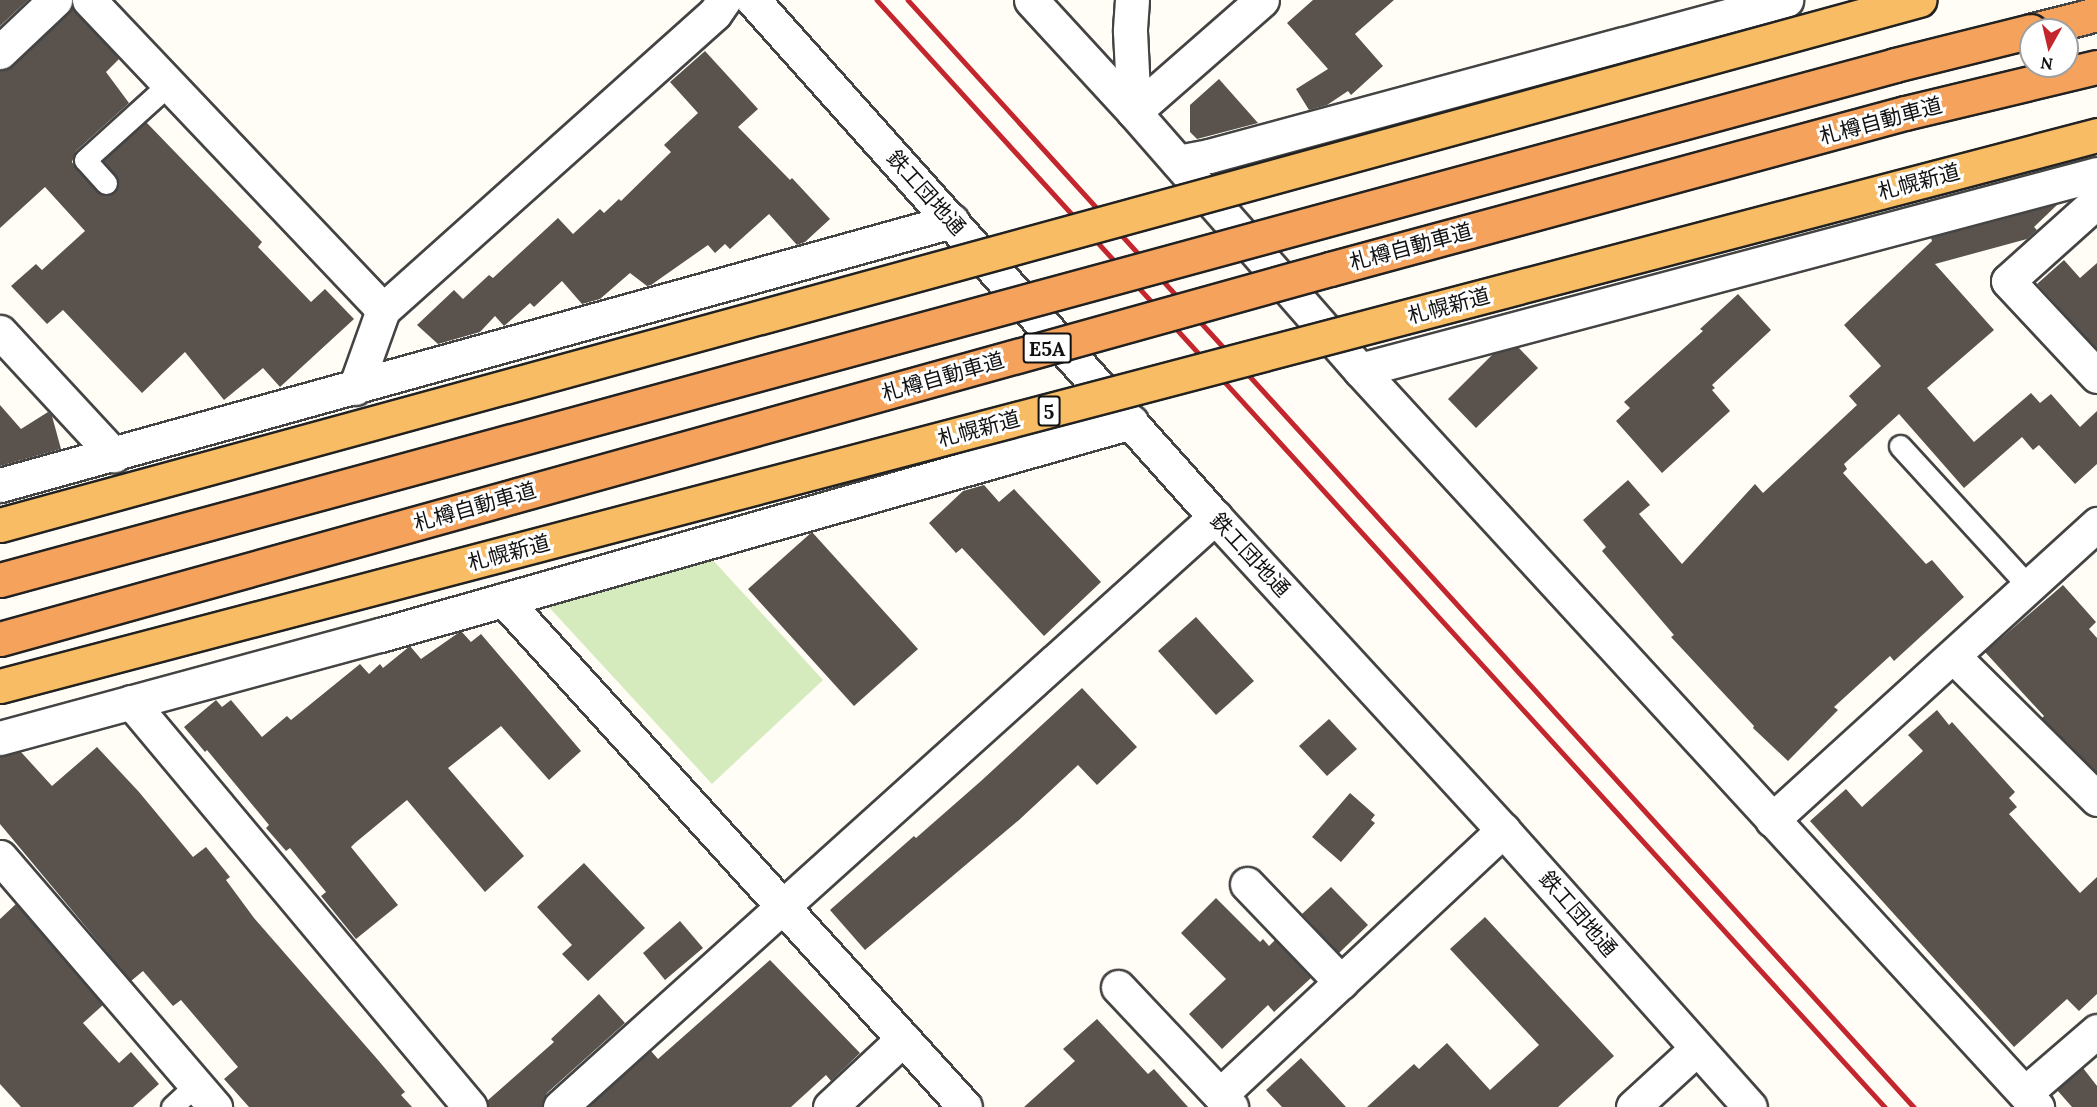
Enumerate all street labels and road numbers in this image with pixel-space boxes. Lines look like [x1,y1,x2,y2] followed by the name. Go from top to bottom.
[1817,93,1945,149] street label: 札樽自動車道
[882,146,970,240] street label: 鉄工団地通
[1875,159,1963,205] street label: 札幌新道
[1347,219,1475,275] street label: 札樽自動車道
[1405,283,1493,329] street label: 札幌新道
[1022,331,1072,365] road number: E5A
[879,348,1007,406] street label: 札樽自動車道
[1037,394,1061,428] road number: 5
[935,406,1023,452] street label: 札幌新道
[411,478,539,536] street label: 札樽自動車道
[1205,508,1295,602] street label: 鉄工団地通
[465,530,553,576] street label: 札幌新道
[1534,866,1622,962] street label: 鉄工団地通

